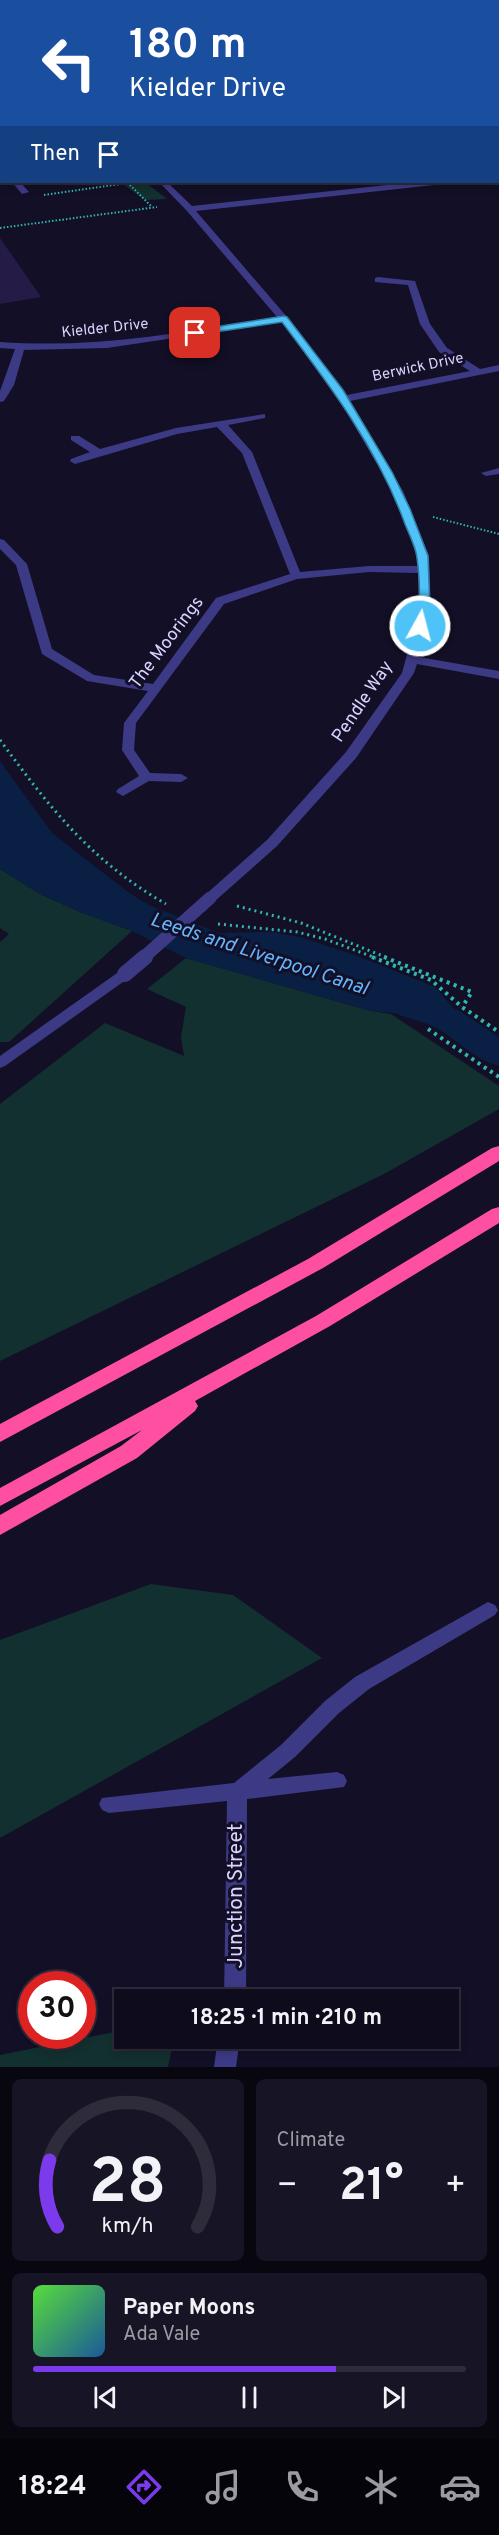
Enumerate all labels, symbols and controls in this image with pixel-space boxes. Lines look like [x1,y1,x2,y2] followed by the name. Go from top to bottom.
[129,20,246,73] text: 180 m
[30,24,108,102] icon: left
[129,72,286,106] text: Kielder Drive
[92,138,125,171] icon: arrive
[30,141,80,168] text: Then
[169,307,220,358] pin
[61,315,149,343] street label: Kielder Drive
[178,316,211,349] icon: arrive
[370,349,466,387] street label: Berwick Drive
[125,592,209,694] street label: The Moorings
[388,594,452,658] position arrow
[327,657,399,747] street label: Pendle Way
[147,907,372,1003] water label: Leeds and Liverpool Canal
[223,1824,250,1968] street label: Junction Street
[18,1971,96,2049] speed limit sign: 30
[191,2005,382,2032] text: 18:25 · 1 min · 210 m
[277,2128,345,2154] text: Climate
[89,2146,166,2225] text: 28
[339,2159,403,2216] text: 21°
[277,2166,298,2208] text: −
[445,2166,466,2208] text: +
[102,2213,154,2240] text: km/h
[123,2295,255,2322] text: Paper Moons
[123,2322,200,2348] text: Ada Vale
[89,2381,122,2414] icon: previous
[233,2381,266,2414] icon: pause
[377,2381,410,2414] icon: next
[123,2466,165,2508] icon: directions
[202,2466,244,2508] icon: music
[281,2466,323,2508] icon: phone
[360,2466,402,2508] icon: climate
[439,2466,481,2508] icon: car
[18,2470,87,2504] text: 18:24

